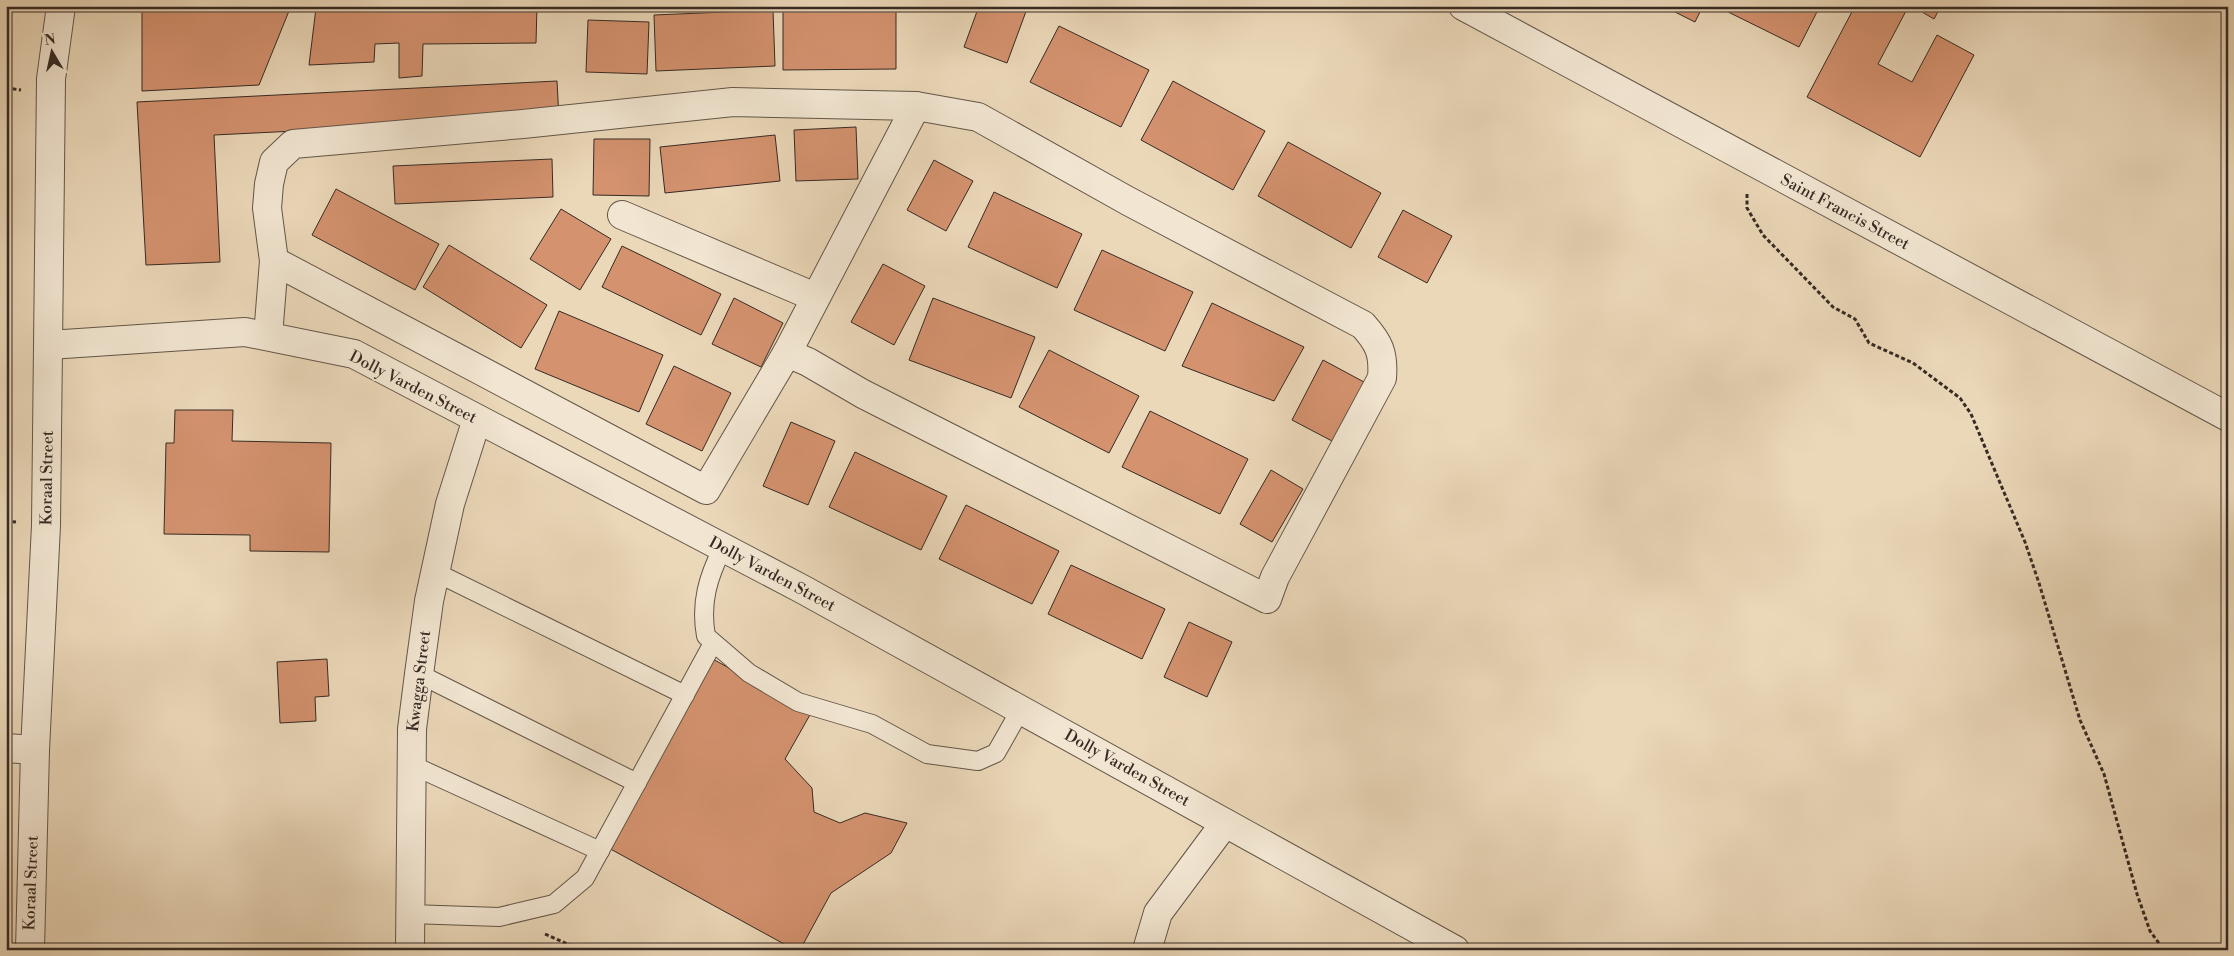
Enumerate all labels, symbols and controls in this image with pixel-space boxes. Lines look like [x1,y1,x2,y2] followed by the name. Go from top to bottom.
[28,28,78,78] north arrow
[43,30,57,50] text: N
[1777,170,1913,255] street label: Saint Francis Street
[346,346,480,428] street label: Dolly Varden Street
[36,430,58,526] street label: Koraal Street
[705,532,839,616] street label: Dolly Varden Street
[403,629,435,733] street label: Kwagga Street
[1061,725,1194,811] street label: Dolly Varden Street
[19,835,43,931] street label: Koraal Street

